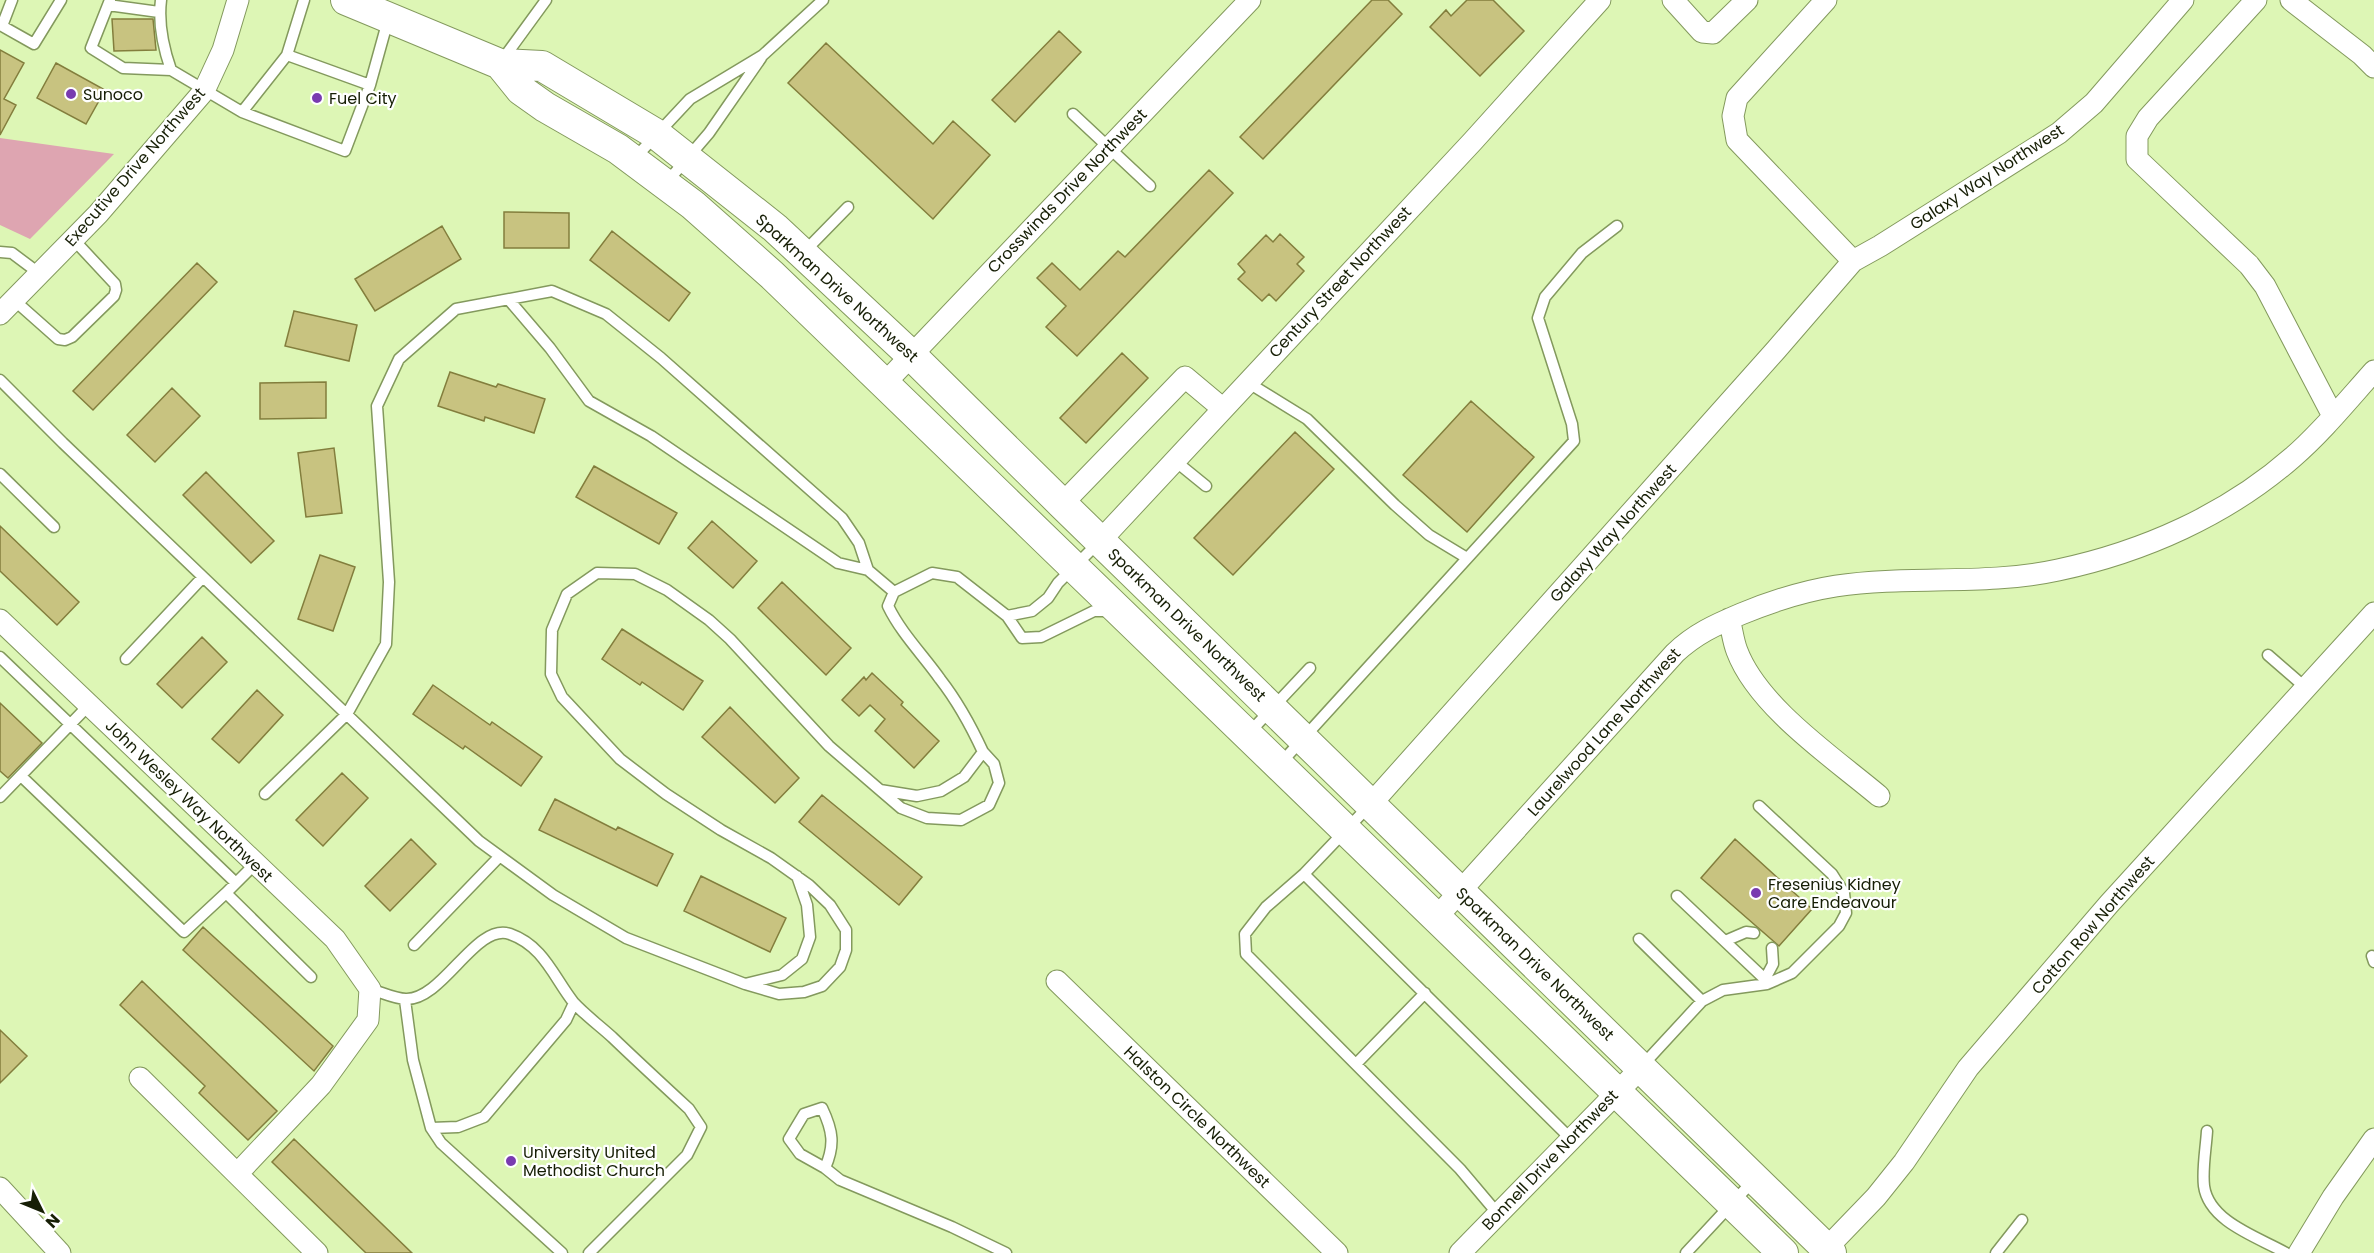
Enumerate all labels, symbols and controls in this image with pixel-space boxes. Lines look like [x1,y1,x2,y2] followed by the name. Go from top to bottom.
[59,82,211,251] street label: Executive Drive Northwest
[83,83,143,106] place label: Sunoco
[64,87,78,101] marker: Sunoco
[329,87,397,110] place label: Fuel City
[310,91,324,105] marker: Fuel City
[982,103,1152,279] street label: Crosswinds Drive Northwest
[1905,118,2069,236] street label: Galaxy Way Northwest
[1263,201,1417,363] street label: Century Street Northwest
[750,208,924,368] street label: Sparkman Drive Northwest
[1544,459,1682,607] street label: Galaxy Way Northwest
[1103,543,1271,707] street label: Sparkman Drive Northwest
[1522,643,1686,821] street label: Laurelwood Lane Northwest
[100,715,278,888] street label: John Wesley Way Northwest
[2026,850,2160,999] street label: Cotton Row Northwest
[1768,873,1901,914] place label: Fresenius Kidney Care Endeavour
[1451,882,1619,1046] street label: Sparkman Drive Northwest
[1749,886,1763,900] marker: Fresenius Kidney Care Endeavour
[1119,1041,1275,1193] street label: Halston Circle Northwest
[1477,1084,1624,1236] street label: Bonnell Drive Northwest
[523,1141,665,1182] place label: University United Methodist Church
[504,1154,518,1168] marker: University United Methodist Church
[12,1181,72,1241] north arrow
[40,1209,65,1233] text: N

